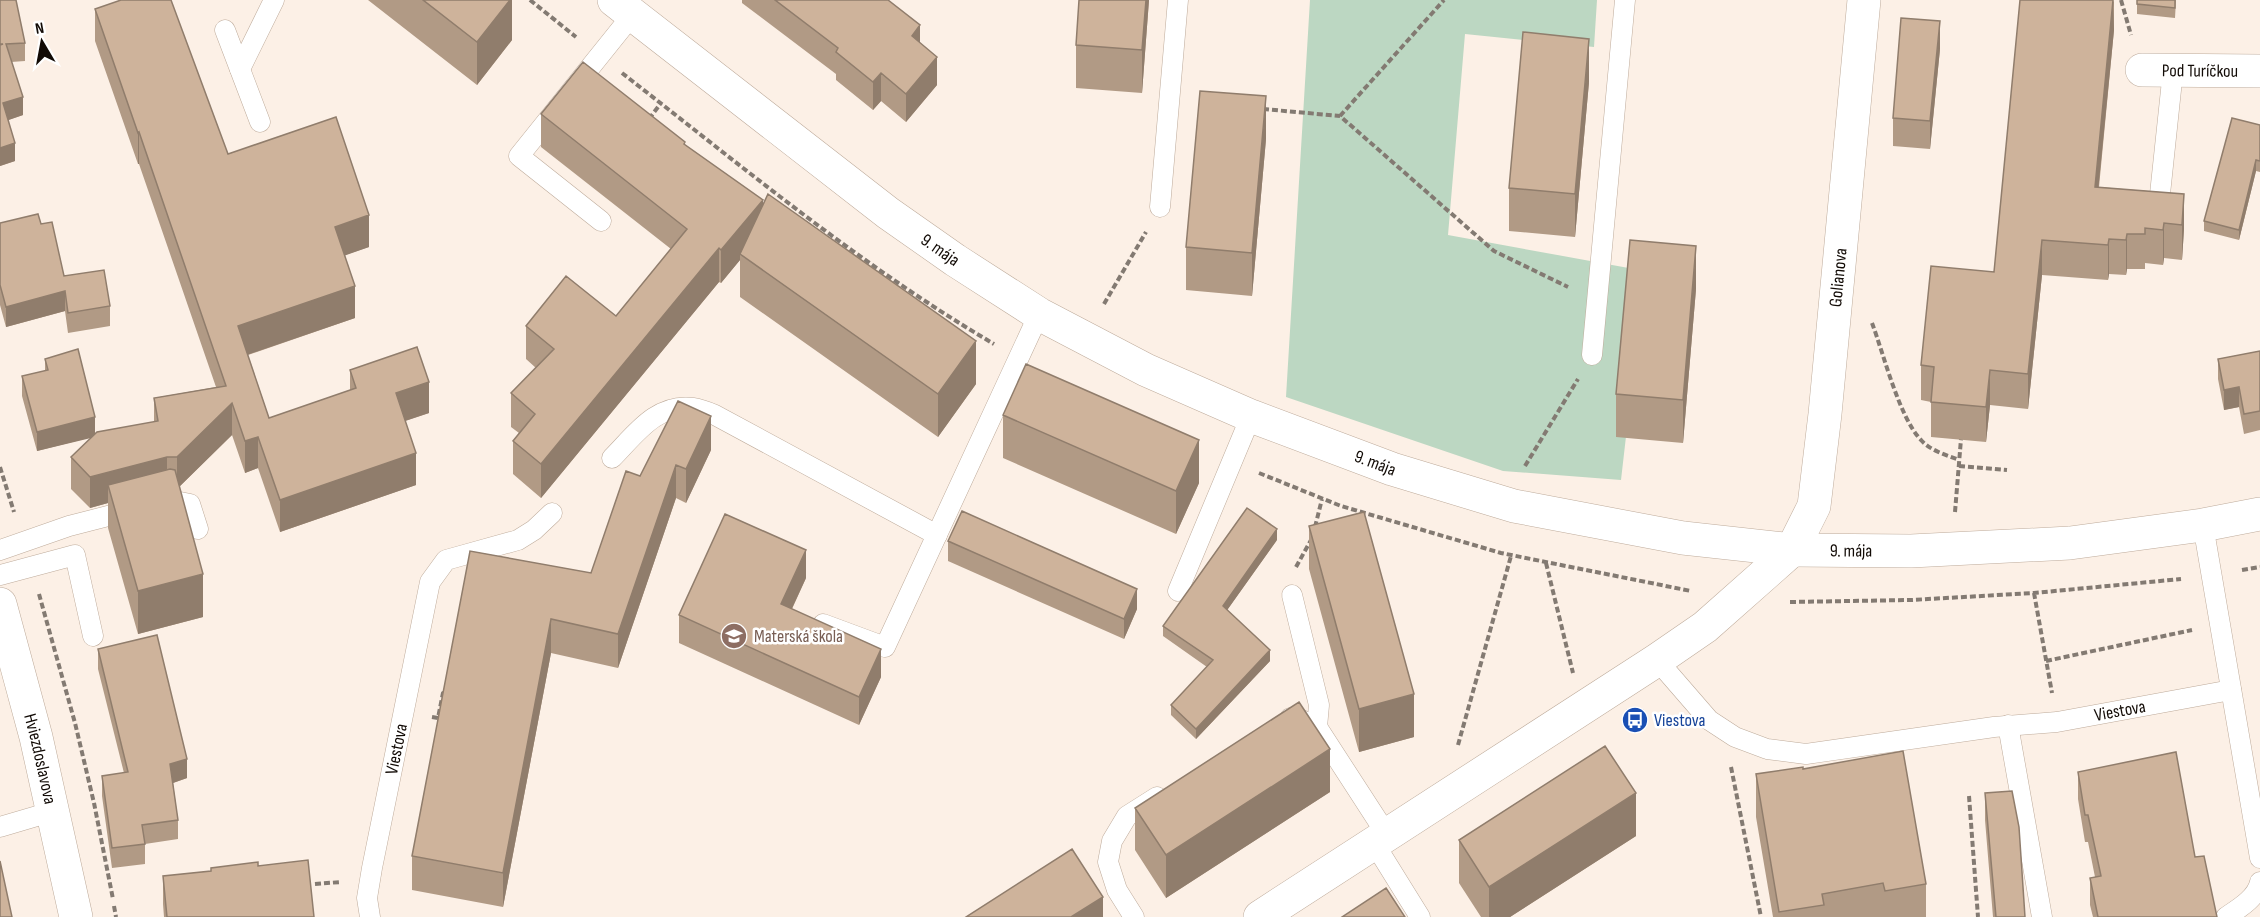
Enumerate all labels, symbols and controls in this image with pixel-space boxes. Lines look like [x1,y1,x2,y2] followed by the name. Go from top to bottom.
[12,12,72,72] north arrow
[34,19,46,39] text: N
[2162,60,2238,82] street label: Pod Turíčkou
[917,229,964,271] street label: 9. mája
[1825,247,1852,308] street label: Golianova
[1352,446,1399,481] street label: 9. mája
[1830,540,1872,562] street label: 9. mája
[719,621,749,651] school or university icon: Materská škola
[754,626,843,647] place label: Materská škola
[2093,696,2147,726] street label: Viestova
[1620,705,1650,735] bus stop icon: Viestova
[1654,710,1706,731] place label: Viestova
[19,711,61,806] street label: Hviezdoslavova
[381,722,412,777] street label: Viestova

